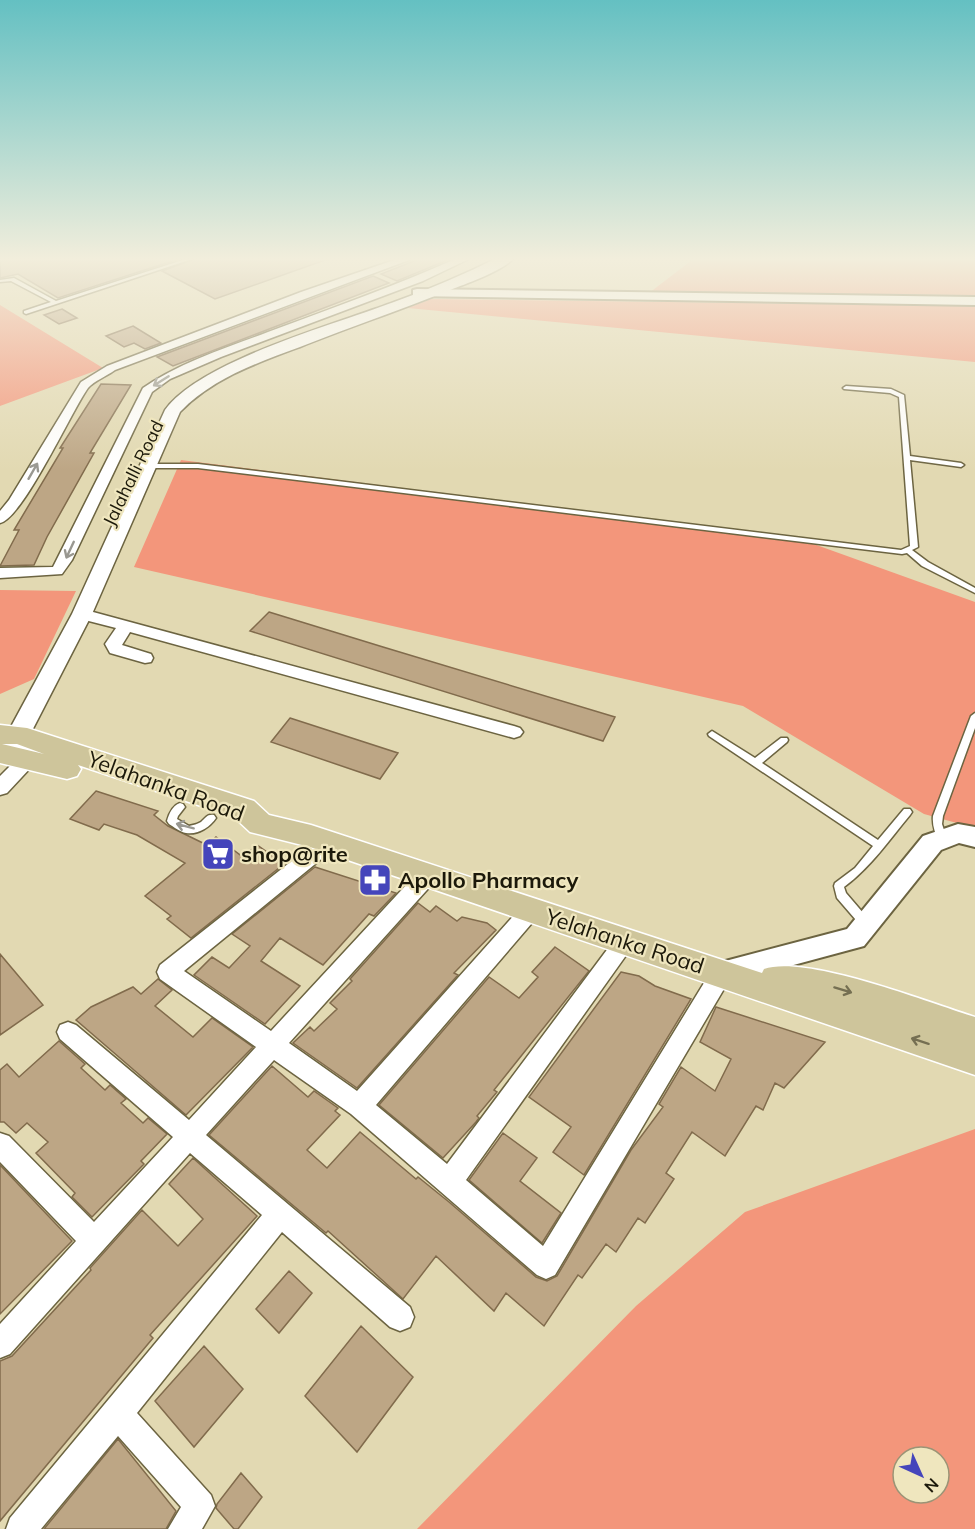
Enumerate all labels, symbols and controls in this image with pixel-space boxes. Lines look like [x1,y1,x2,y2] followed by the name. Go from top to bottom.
[154,375,170,387] one-way arrow
[97,416,169,530] street label: Jalahalli Road
[27,463,39,480] one-way arrow
[63,541,75,559] one-way arrow
[83,744,248,827] street label: Yelahanka Road
[176,820,195,832] one-way arrow
[200,836,236,872] supermarket icon: shop@rite
[241,840,348,868] place label: shop@rite
[357,862,393,898] pharmacy icon: Apollo Pharmacy
[398,866,579,894] place label: Apollo Pharmacy
[541,902,708,980] street label: Yelahanka Road
[833,985,852,996] one-way arrow
[911,1034,929,1045] one-way arrow
[891,1445,951,1505] north arrow
[920,1474,943,1497] text: N

